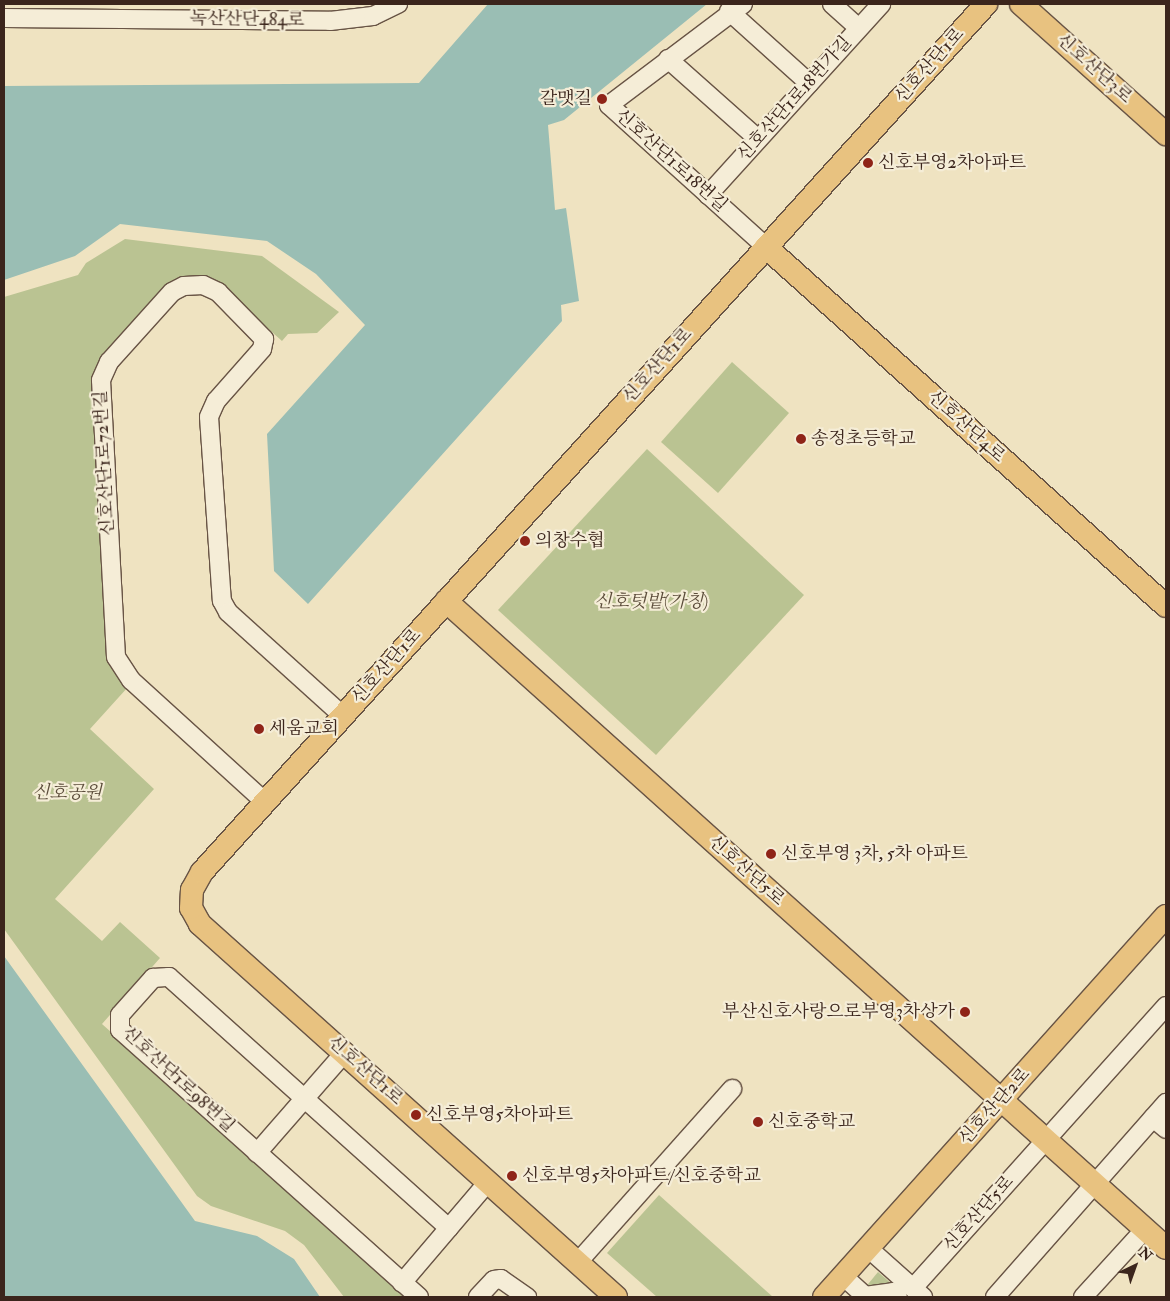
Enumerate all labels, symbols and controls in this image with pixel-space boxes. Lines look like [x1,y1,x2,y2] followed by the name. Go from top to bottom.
[189,8,305,32] street label: 녹산산단484로
[891,24,969,108] street label: 신호산단1로
[1052,30,1136,108] street label: 신호산단3로
[733,32,857,166] street label: 신호산단1로18번가길
[540,88,592,110] place label: 갈맷길
[596,93,608,105] marker: 갈맷길
[611,105,731,217] street label: 신호산단1로18번길
[878,152,1026,174] place label: 신호부영2차아파트
[862,157,874,169] marker: 신호부영2차아파트
[619,324,697,408] street label: 신호산단1로
[923,387,1009,467] street label: 신호산단4로
[90,390,120,536] street label: 신호산단1로72번길
[811,428,915,450] place label: 송정초등학교
[795,433,807,445] marker: 송정초등학교
[535,530,605,552] place label: 의창수협
[519,535,531,547] marker: 의창수협
[594,591,708,613] park label: 신호텃밭(가칭)
[348,625,426,709] street label: 신호산단1로
[269,718,339,740] place label: 세움교회
[253,723,265,735] marker: 세움교회
[32,782,102,804] park label: 신호공원
[704,831,788,911] street label: 신호산단5로
[781,843,968,865] place label: 신호부영 3차, 5차 아파트
[765,848,777,860] marker: 신호부영 3차, 5차 아파트
[722,1001,955,1023] place label: 부산신호사랑으로부영3차상가
[959,1006,971,1018] marker: 부산신호사랑으로부영3차상가
[117,1022,239,1138] street label: 신호산단1로98번길
[323,1032,407,1110] street label: 신호산단1로
[955,1064,1035,1150] street label: 신호산단2로
[426,1104,573,1126] place label: 신호부영5차아파트
[410,1109,422,1121] marker: 신호부영5차아파트
[768,1111,855,1133] place label: 신호중학교
[752,1116,764,1128] marker: 신호중학교
[522,1165,761,1187] place label: 신호부영5차아파트/신호중학교
[506,1170,518,1182] marker: 신호부영5차아파트/신호중학교
[939,1172,1019,1256] street label: 신호산단5로
[1110,1241,1160,1291] north arrow
[1135,1244,1156,1265] text: N

